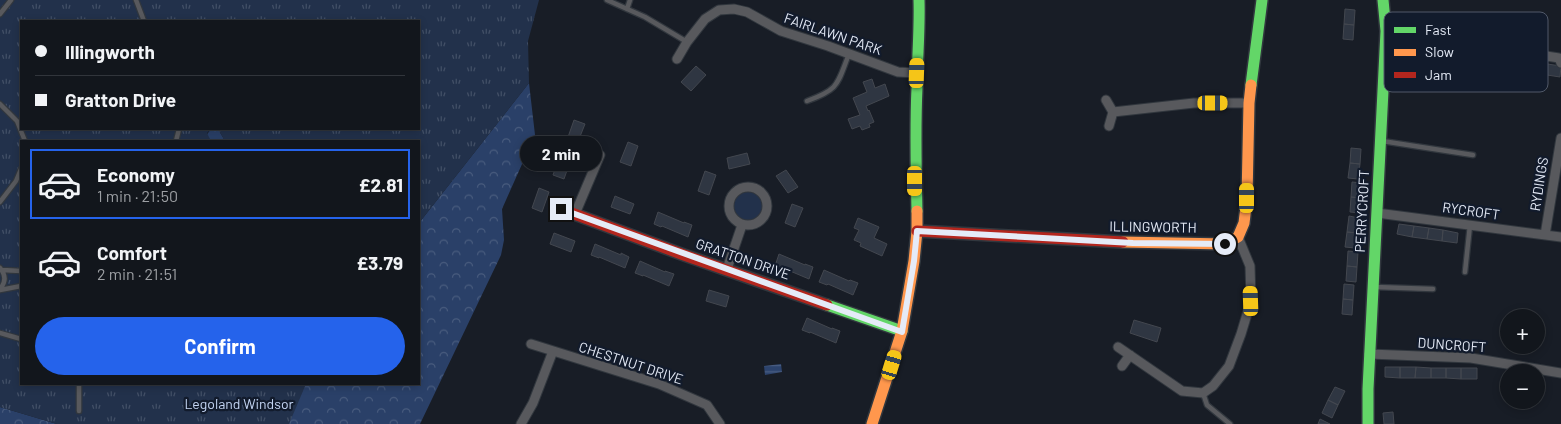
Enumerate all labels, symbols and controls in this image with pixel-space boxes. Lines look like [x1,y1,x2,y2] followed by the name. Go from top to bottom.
[782,9,885,58] street label: FAIRLAWN PARK
[1384,12,1548,92] legend
[1425,21,1451,38] text: Fast
[65,40,155,63] text: Illingworth
[1425,43,1454,60] text: Slow
[908,58,925,88] car
[1425,66,1452,83] text: Jam
[65,88,176,111] text: Gratton Drive
[1198,96,1228,111] car
[520,136,602,172] callout: 2 min
[542,144,580,163] text: 2 min
[1526,156,1551,212] street label: RYDINGS
[37,162,82,207] icon: car
[97,163,175,186] text: Economy
[907,166,922,196] car
[1351,169,1372,253] street label: PERRYCROFT
[359,173,403,196] text: £2.81
[1239,183,1254,213] car
[97,186,178,205] text: 1 min · 21:50
[550,198,572,220] route end
[1441,198,1501,223] street label: RYCROFT
[1109,217,1197,236] street label: ILLINGWORTH
[1214,233,1236,255] route start
[694,234,793,283] street label: GRATTON DRIVE
[37,240,82,285] icon: car
[97,241,167,264] text: Comfort
[356,251,403,274] text: £3.79
[97,264,177,283] text: 2 min · 21:51
[1242,286,1259,316] car
[1500,309,1545,409] map controls
[1500,309,1545,354] button: +
[35,317,405,375] button: Confirm
[1417,334,1487,355] street label: DUNCROFT
[577,338,685,387] street label: CHESTNUT DRIVE
[880,348,903,382] car
[1500,364,1545,409] button: −
[184,395,294,412] park label: Legoland Windsor

